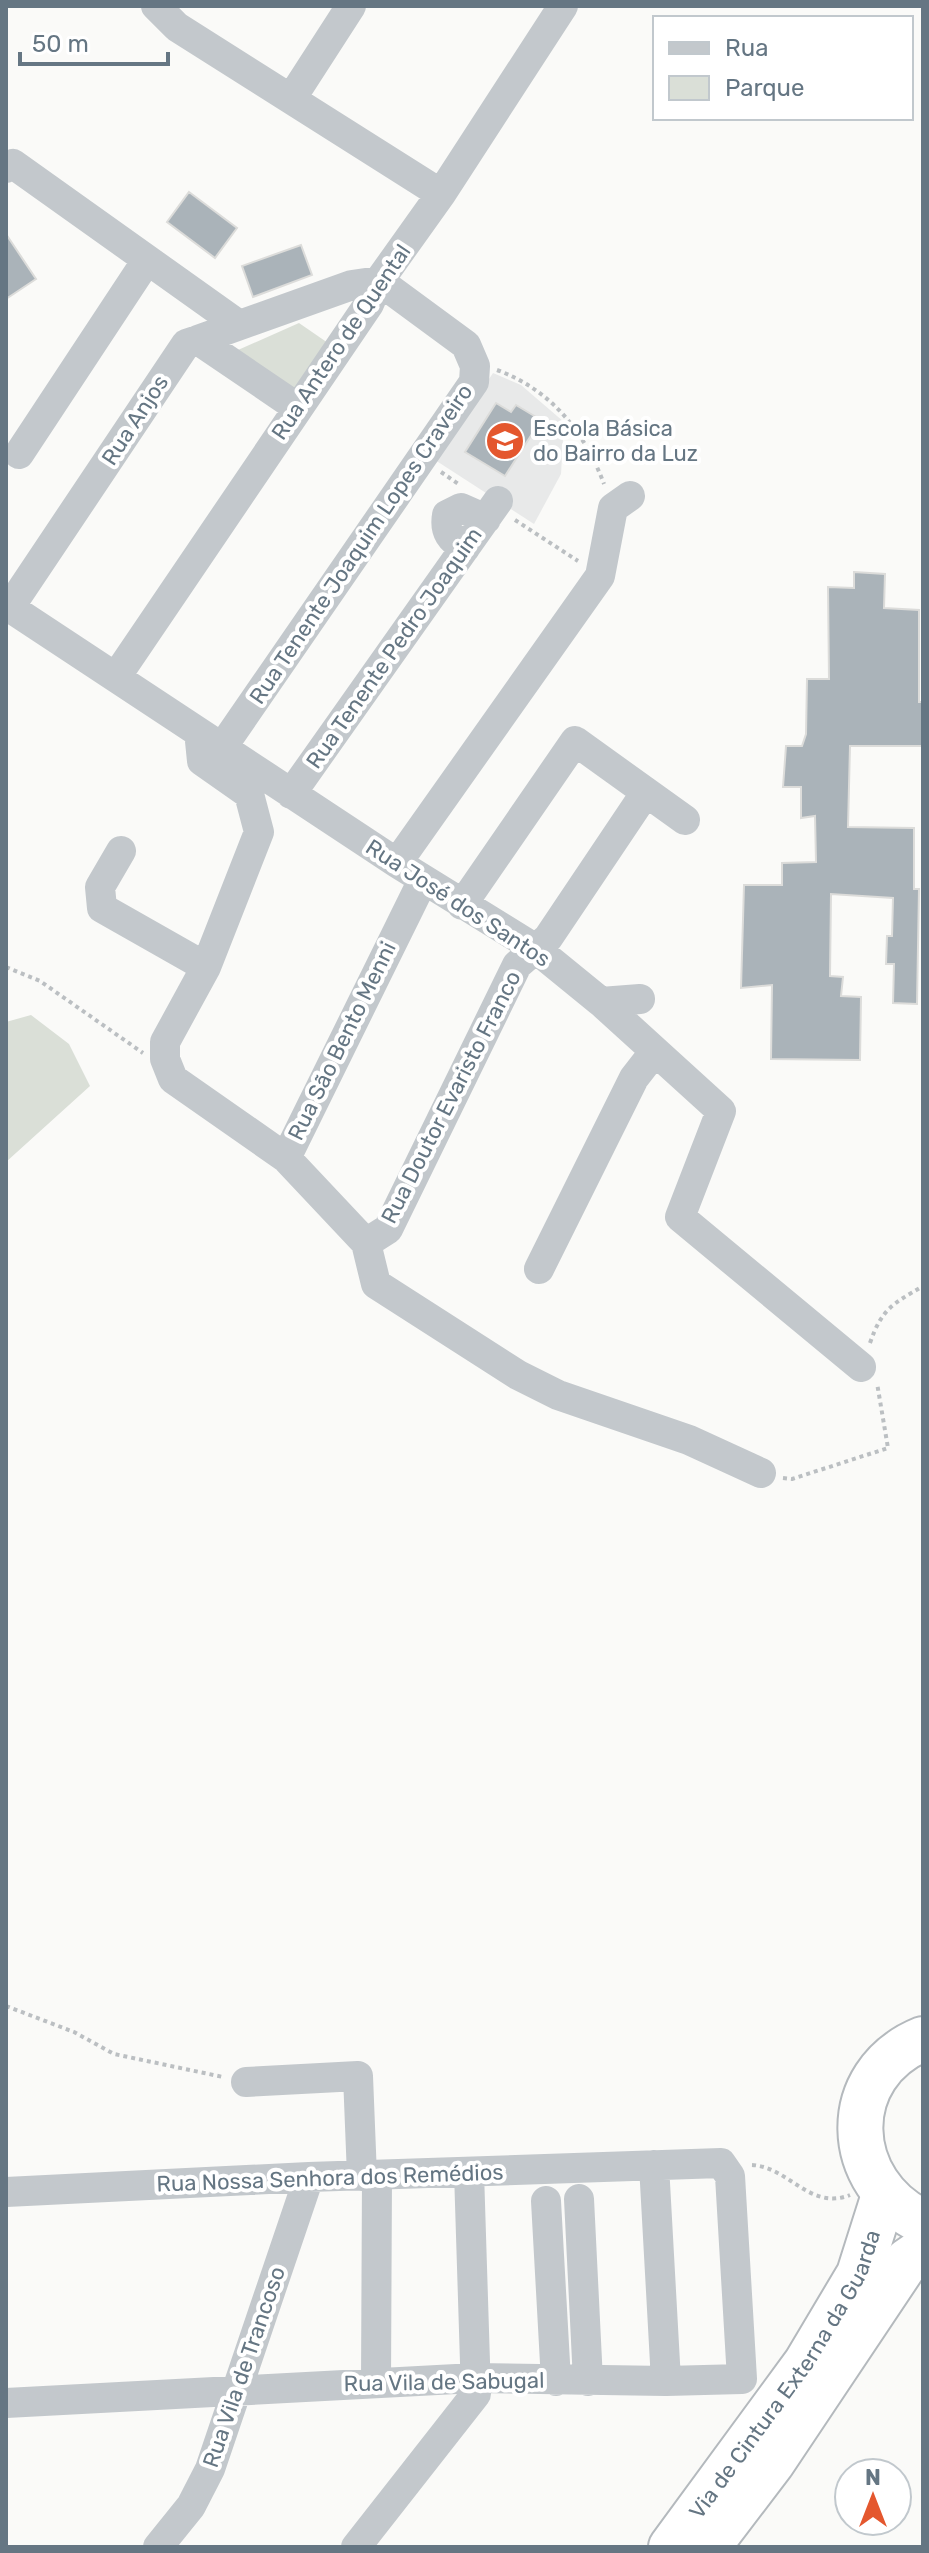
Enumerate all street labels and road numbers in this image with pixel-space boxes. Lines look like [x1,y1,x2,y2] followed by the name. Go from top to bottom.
[265,239,417,445] street label: Rua Antero de Quental
[96,370,174,470] street label: Rua Anjos
[244,379,478,709] street label: Rua Tenente Joaquim Lopes Craveiro
[300,522,488,774] street label: Rua Tenente Pedro Joaquim
[361,833,555,973] street label: Rua José dos Santos
[282,937,402,1145] street label: Rua São Bento Menni
[375,966,527,1228] street label: Rua Doutor Evaristo Franco
[156,2158,504,2198] street label: Rua Nossa Senhora dos Remédios
[683,2227,886,2524] street label: Via de Cintura Externa da Guarda
[197,2263,291,2471] street label: Rua Vila de Trancoso
[343,2367,545,2397] street label: Rua Vila de Sabugal

